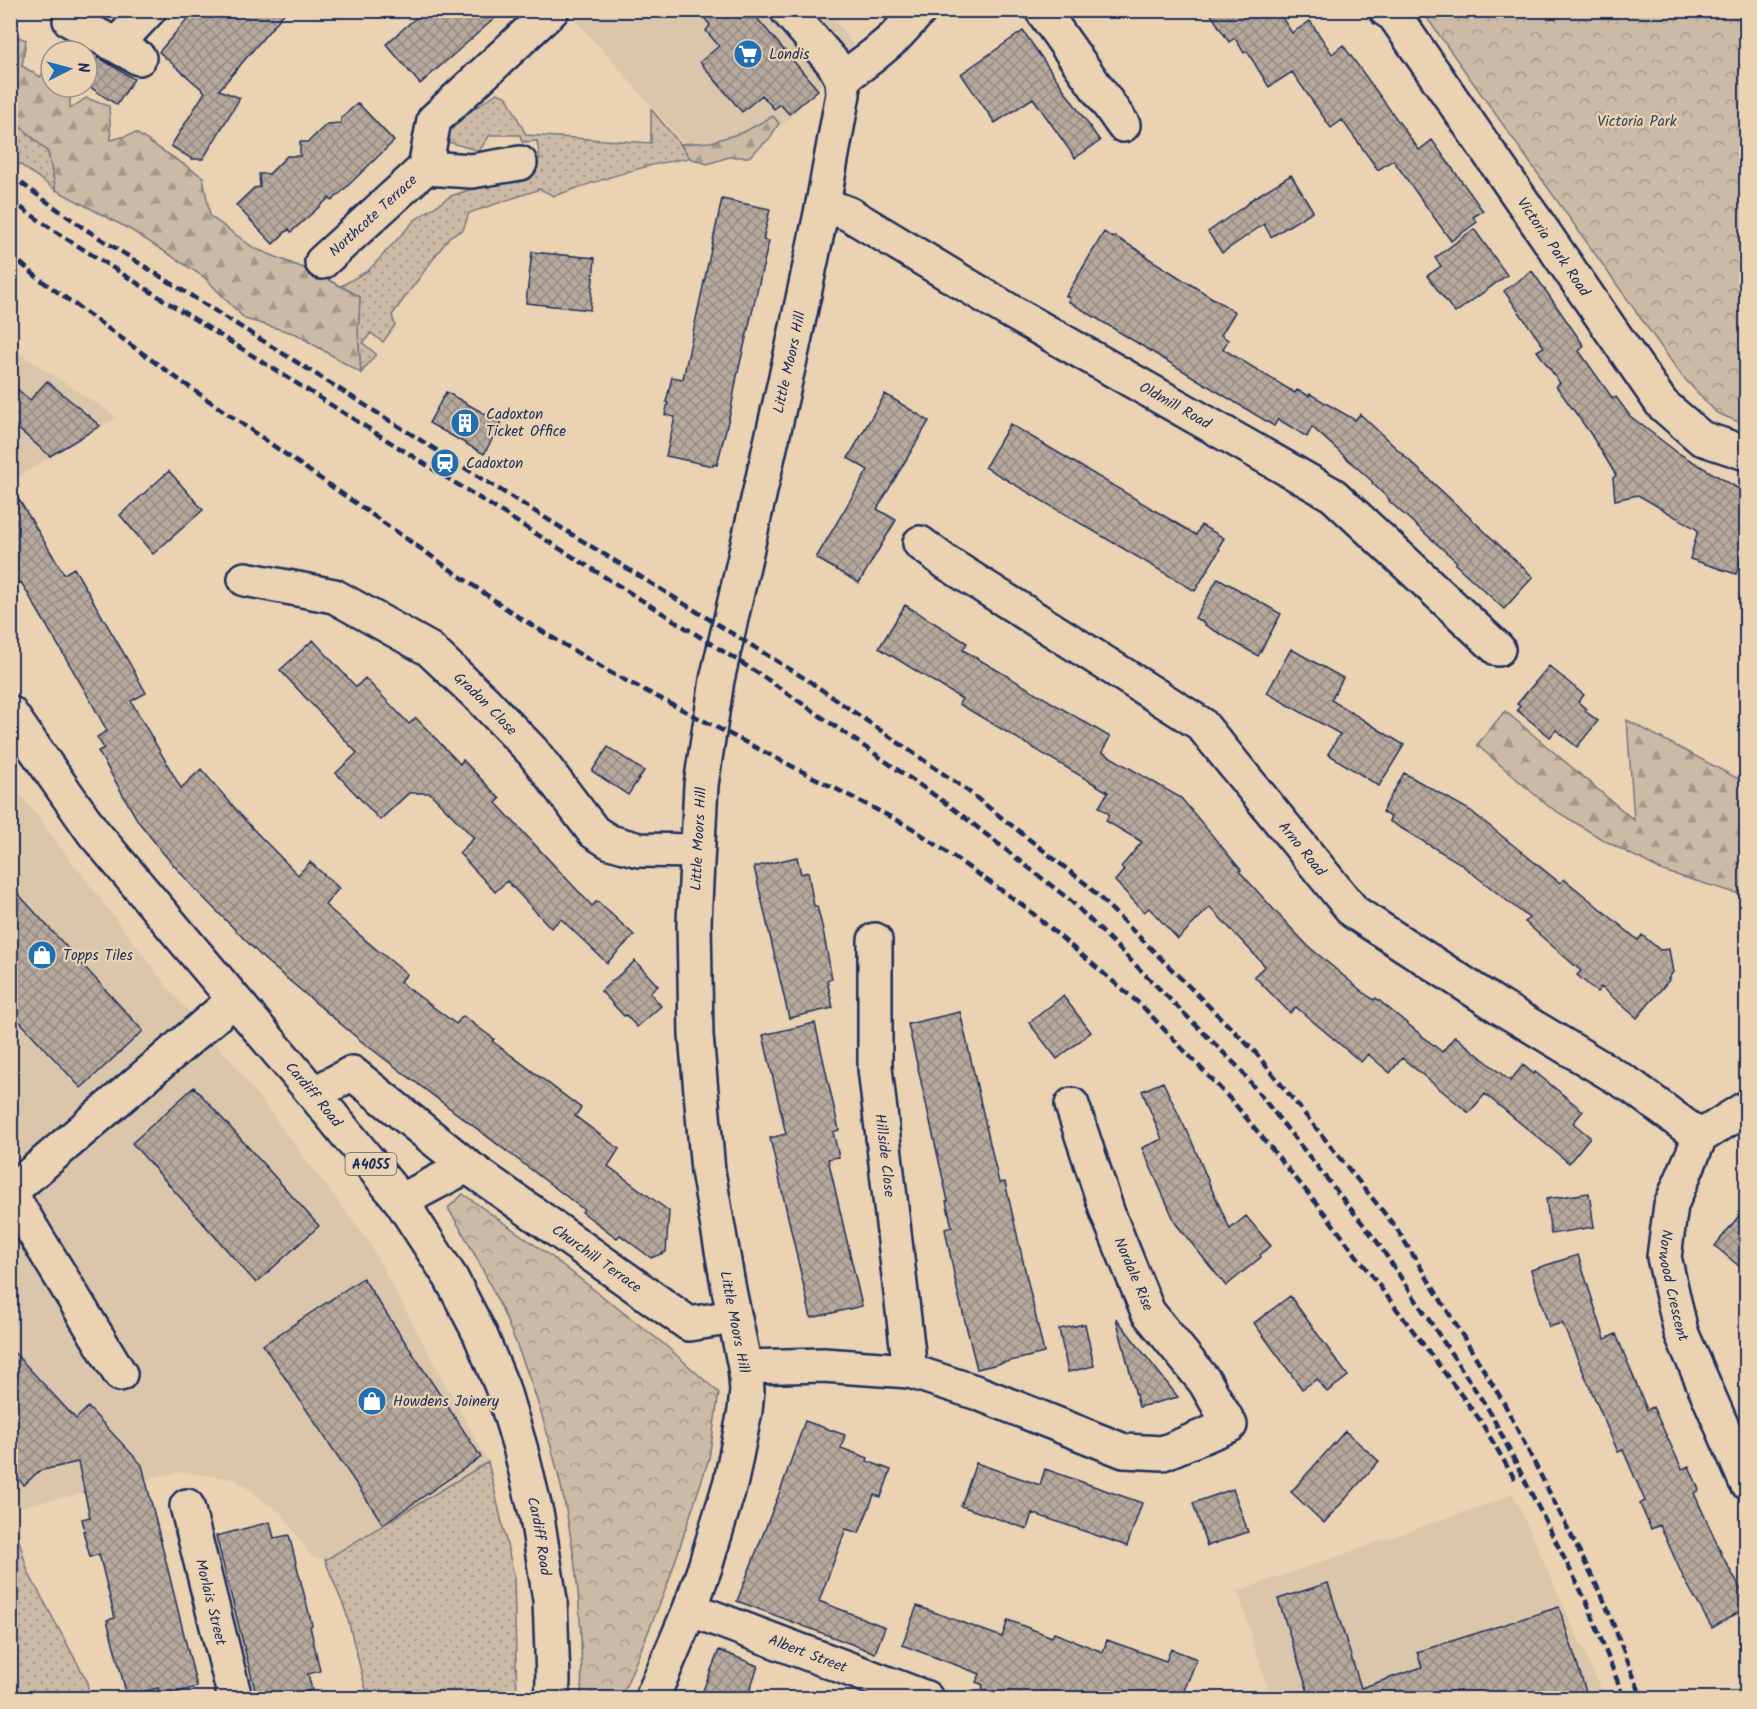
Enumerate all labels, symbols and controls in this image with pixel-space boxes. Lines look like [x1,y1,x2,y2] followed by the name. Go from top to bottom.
[732,38,764,70] supermarket icon: Londis
[39,39,99,99] north arrow
[769,43,810,67] place label: Londis
[69,61,95,74] text: N
[1597,110,1678,134] park label: Victoria Park
[324,169,424,263] street label: Northcote Terrace
[1510,193,1596,302] street label: Victoria Park Road
[767,309,813,416] street label: Little Moors Hill
[1134,376,1216,436] street label: Oldmill Road
[486,403,566,444] place label: Cadoxton Ticket Office
[449,407,481,439] building icon: Cadoxton Ticket Office
[429,447,461,479] station icon: Cadoxton
[466,452,523,476] place label: Cadoxton
[447,667,523,742] street label: Gradon Close
[685,786,714,891] street label: Little Moors Hill
[1272,816,1332,882] street label: Arno Road
[26,939,58,971] shop icon: Topps Tiles
[63,944,134,968] place label: Topps Tiles
[279,1057,348,1134] street label: Cardiff Road
[867,1112,901,1199] street label: Hillside Close
[346,1153,397,1175] road number: A4055
[546,1219,647,1300] street label: Churchill Terrace
[1650,1228,1695,1346] street label: Norwood Crescent
[1107,1234,1160,1315] street label: Nordale Rise
[712,1269,756,1376] street label: Little Moors Hill
[356,1385,388,1417] shop icon: Howdens Joinery
[393,1390,500,1414] place label: Howdens Joinery
[520,1495,557,1578] street label: Cardiff Road
[188,1556,232,1648] street label: Morlais Street
[765,1629,850,1680] street label: Albert Street

